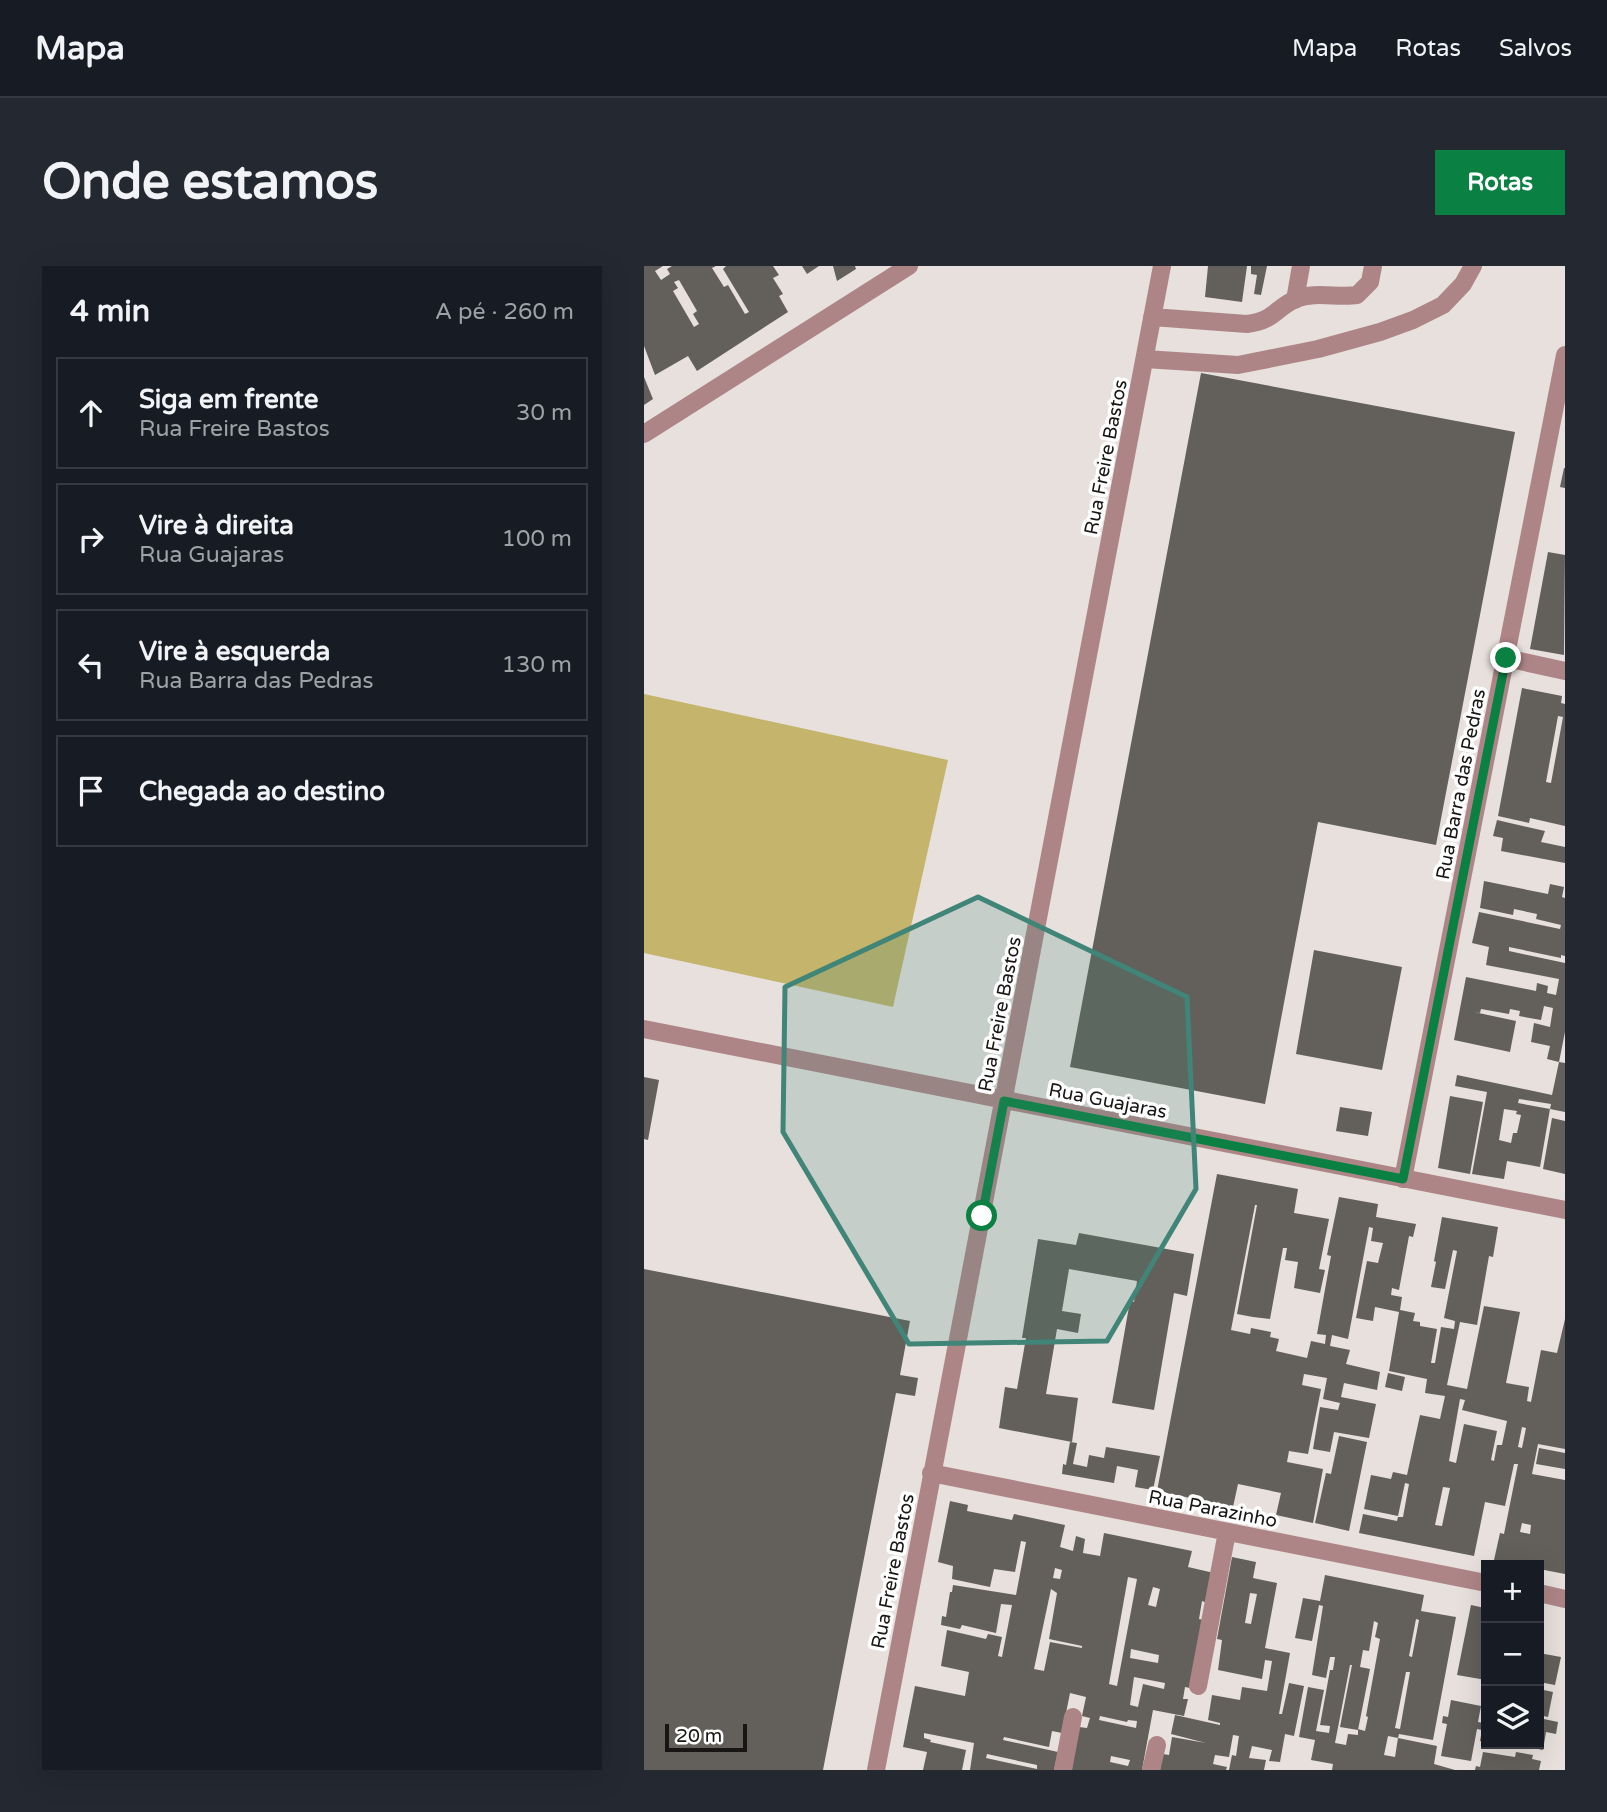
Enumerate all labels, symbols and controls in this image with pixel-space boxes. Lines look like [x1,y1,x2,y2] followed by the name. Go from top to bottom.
[35,29,125,68] text: Mapa
[1292,34,1357,63] text: Mapa
[1395,34,1461,63] text: Rotas
[1499,34,1572,63] text: Salvos
[1435,150,1565,215] button: Rotas
[42,153,378,212] text: Onde estamos
[70,293,150,330] text: 4 min
[435,298,574,326] text: A pé · 260 m
[1080,378,1132,537] street label: Rua Freire Bastos
[139,384,319,415] text: Siga em frente
[72,394,110,432] icon: ahead
[516,399,572,427] text: 30 m
[139,415,330,443] text: Rua Freire Bastos
[139,510,294,541] text: Vire à direita
[72,520,110,558] icon: right
[502,525,572,553] text: 100 m
[139,541,284,569] text: Rua Guajaras
[139,636,330,667] text: Vire à esquerda
[1490,642,1521,673] route end
[72,646,110,684] icon: left
[502,651,572,679] text: 130 m
[139,667,374,695] text: Rua Barra das Pedras
[1432,687,1490,881] street label: Rua Barra das Pedras
[72,772,110,810] icon: arrive
[139,776,385,807] text: Chegada ao destino
[974,935,1026,1094] street label: Rua Freire Bastos
[1047,1079,1169,1123] street label: Rua Guajaras
[966,1200,997,1231] route start
[1147,1486,1279,1532] street label: Rua Parazinho
[867,1492,919,1651] street label: Rua Freire Bastos
[1481,1560,1544,1749] map controls
[1481,1560,1544,1623] button: +
[1481,1623,1544,1686] button: −
[1481,1686,1544,1749] button: layers
[665,1721,747,1753] scale bar
[676,1725,722,1747] text: 20 m

